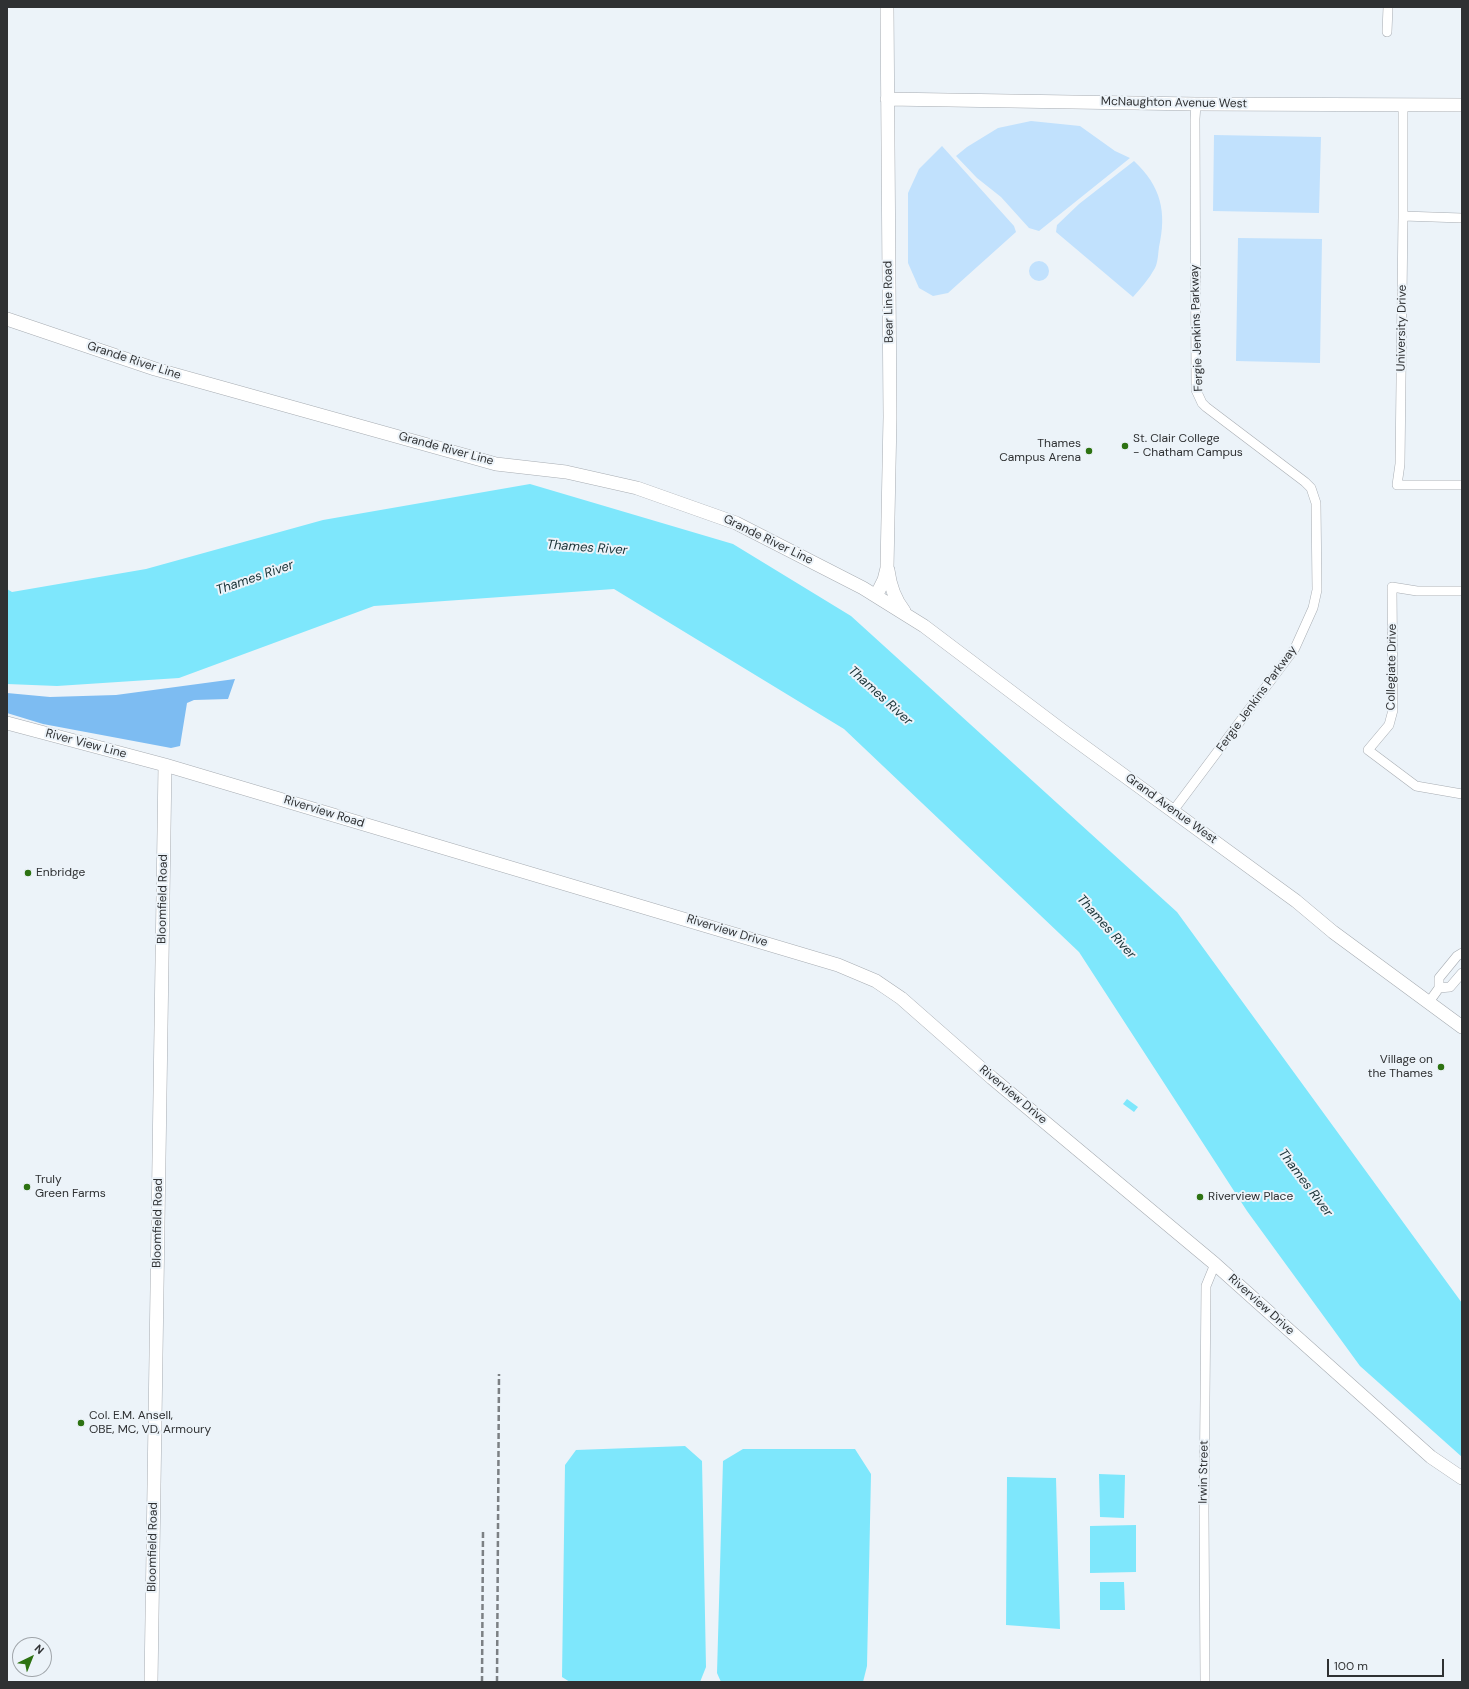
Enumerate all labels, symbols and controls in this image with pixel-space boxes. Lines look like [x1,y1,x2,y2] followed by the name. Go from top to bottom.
[1101,95,1247,111] street label: McNaughton Avenue West
[881,261,897,343] street label: Bear Line Road
[1188,264,1206,392] street label: Fergie Jenkins Parkway
[1394,284,1410,372] street label: University Drive
[85,339,183,383] street label: Grande River Line
[397,429,495,469] street label: Grande River Line
[1133,432,1243,460] place label: St. Clair College - Chatham Campus
[999,437,1081,465] place label: Thames Campus Arena
[1120,441,1130,451] marker: St. Clair College - Chatham Campus
[1084,446,1094,456] marker: Thames Campus Arena
[721,512,815,568] street label: Grande River Line
[546,537,628,559] water label: Thames River
[214,557,296,599] water label: Thames River
[1384,624,1400,710] street label: Collegiate Drive
[1214,643,1300,755] street label: Fergie Jenkins Parkway
[845,663,915,729] water label: Thames River
[44,726,128,762] street label: River View Line
[1122,771,1220,847] street label: Grand Avenue West
[282,793,366,831] street label: Riverview Road
[155,854,171,944] street label: Bloomfield Road
[36,866,85,880] place label: Enbridge
[23,868,33,878] marker: Enbridge
[1073,892,1139,962] water label: Thames River
[685,912,769,950] street label: Riverview Drive
[1368,1053,1433,1081] place label: Village on the Thames
[1436,1062,1446,1072] marker: Village on the Thames
[976,1063,1050,1127] street label: Riverview Drive
[1274,1146,1336,1220] water label: Thames River
[35,1173,106,1201] place label: Truly Green Farms
[150,1178,166,1268] street label: Bloomfield Road
[22,1182,32,1192] marker: Truly Green Farms
[1208,1190,1293,1204] place label: Riverview Place
[1195,1192,1205,1202] marker: Riverview Place
[1225,1272,1297,1338] street label: Riverview Drive
[89,1409,211,1437] place label: Col. E.M. Ansell, OBE, MC, VD, Armoury
[76,1418,86,1428] marker: Col. E.M. Ansell, OBE, MC, VD, Armoury
[1196,1440,1212,1504] street label: Irwin Street
[145,1502,161,1592] street label: Bloomfield Road
[12,1637,52,1677] north arrow
[32,1641,47,1657] text: N
[1329,1651,1446,1677] scale bar
[1334,1658,1368,1674] text: 100 m

